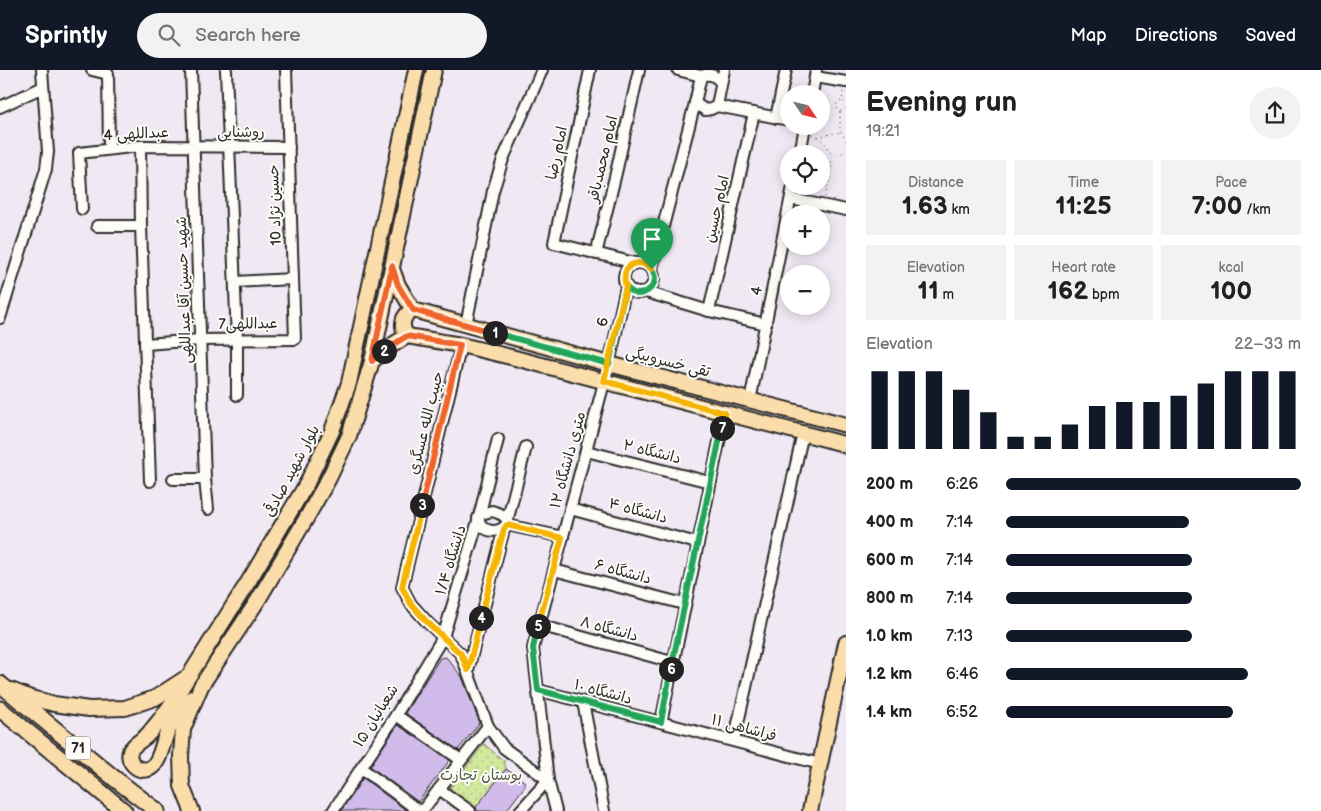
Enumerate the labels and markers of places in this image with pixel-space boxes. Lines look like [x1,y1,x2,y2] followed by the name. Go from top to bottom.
[631,218,673,269] pin
[482,320,508,346] pin: 1
[372,338,396,364] pin: 2
[710,416,734,440] pin: 7
[410,492,434,518] pin: 3
[468,606,494,630] pin: 4
[526,614,550,638] pin: 5
[658,656,684,682] pin: 6

